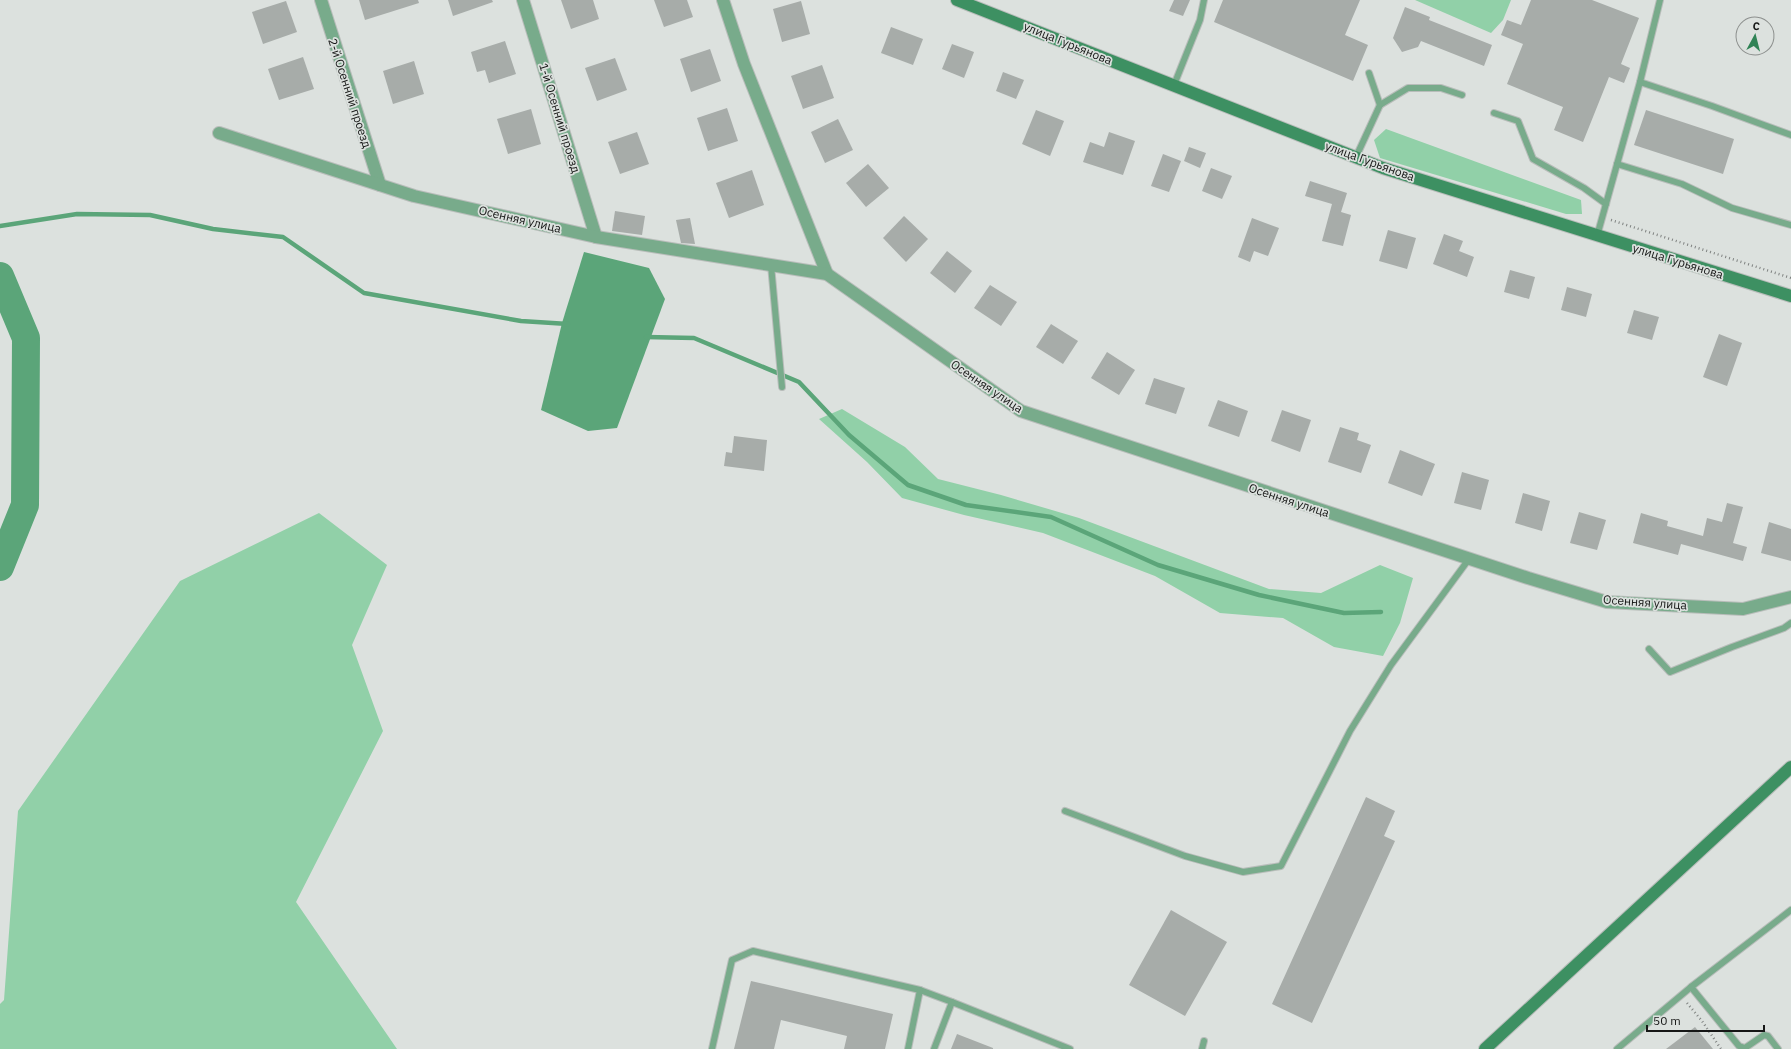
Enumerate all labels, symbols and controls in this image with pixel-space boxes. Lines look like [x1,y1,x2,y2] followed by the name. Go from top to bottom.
[1735,16,1775,56] north arrow
[1022,18,1115,68] street label: улица Гурьянова
[1752,19,1761,33] text: С
[325,36,375,150] street label: 2-й Осенний проезд
[536,61,584,175] street label: 1-й Осенний проезд
[1323,138,1417,184] street label: улица Гурьянова
[477,202,563,236] street label: Осенняя улица
[1631,240,1726,282] street label: улица Гурьянова
[948,356,1027,416] street label: Осенняя улица
[1247,480,1332,520] street label: Осенняя улица
[1603,592,1688,612] street label: Осенняя улица
[1647,1007,1764,1033] scale bar
[1653,1013,1681,1028] text: 50 m

